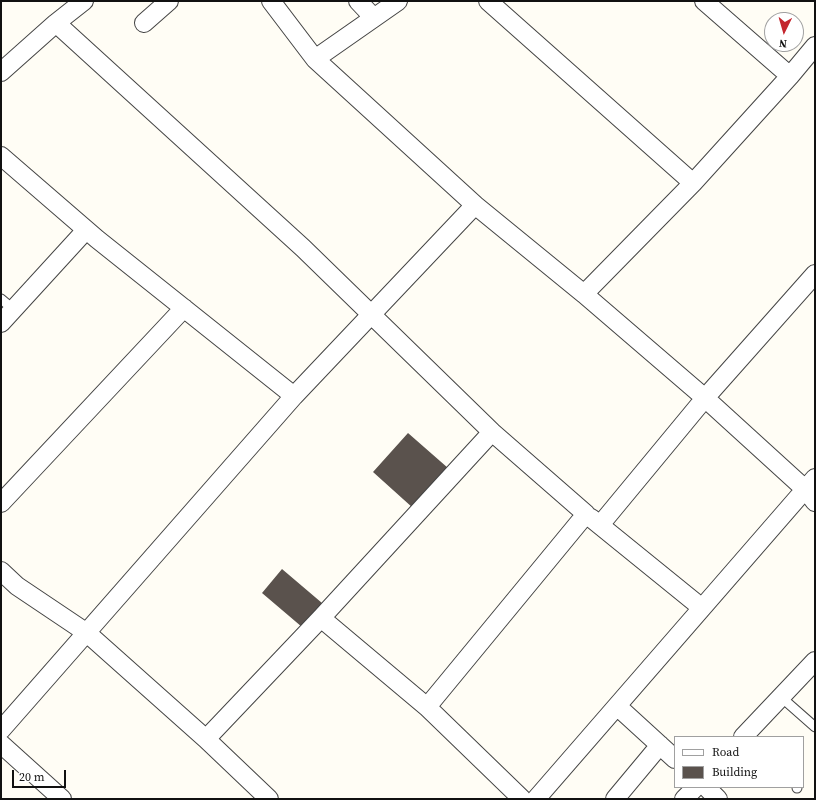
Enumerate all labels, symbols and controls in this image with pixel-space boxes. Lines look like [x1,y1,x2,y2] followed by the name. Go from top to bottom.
[764,12,804,52] north arrow
[778,36,788,51] text: N
[674,736,804,788] legend
[712,744,739,760] text: Road
[14,762,68,788] scale bar
[712,764,757,780] text: Building
[19,769,45,785] text: 20 m

